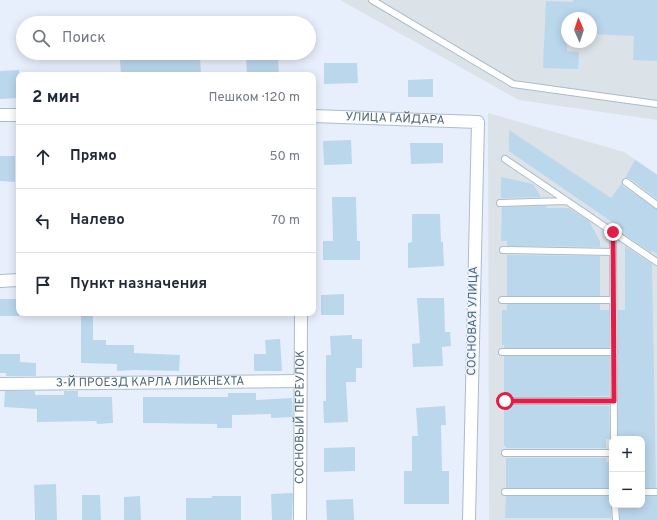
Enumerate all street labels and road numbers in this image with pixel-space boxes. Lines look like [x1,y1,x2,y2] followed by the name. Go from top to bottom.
[345,109,445,129] street label: УЛИЦА ГАЙДАРА
[464,266,482,376] street label: СОСНОВАЯ УЛИЦА
[292,350,309,484] street label: СОСНОВЫЙ ПЕРЕУЛОК
[56,374,244,391] street label: 3-Й ПРОЕЗД КАРЛА ЛИБКНЕХТА

